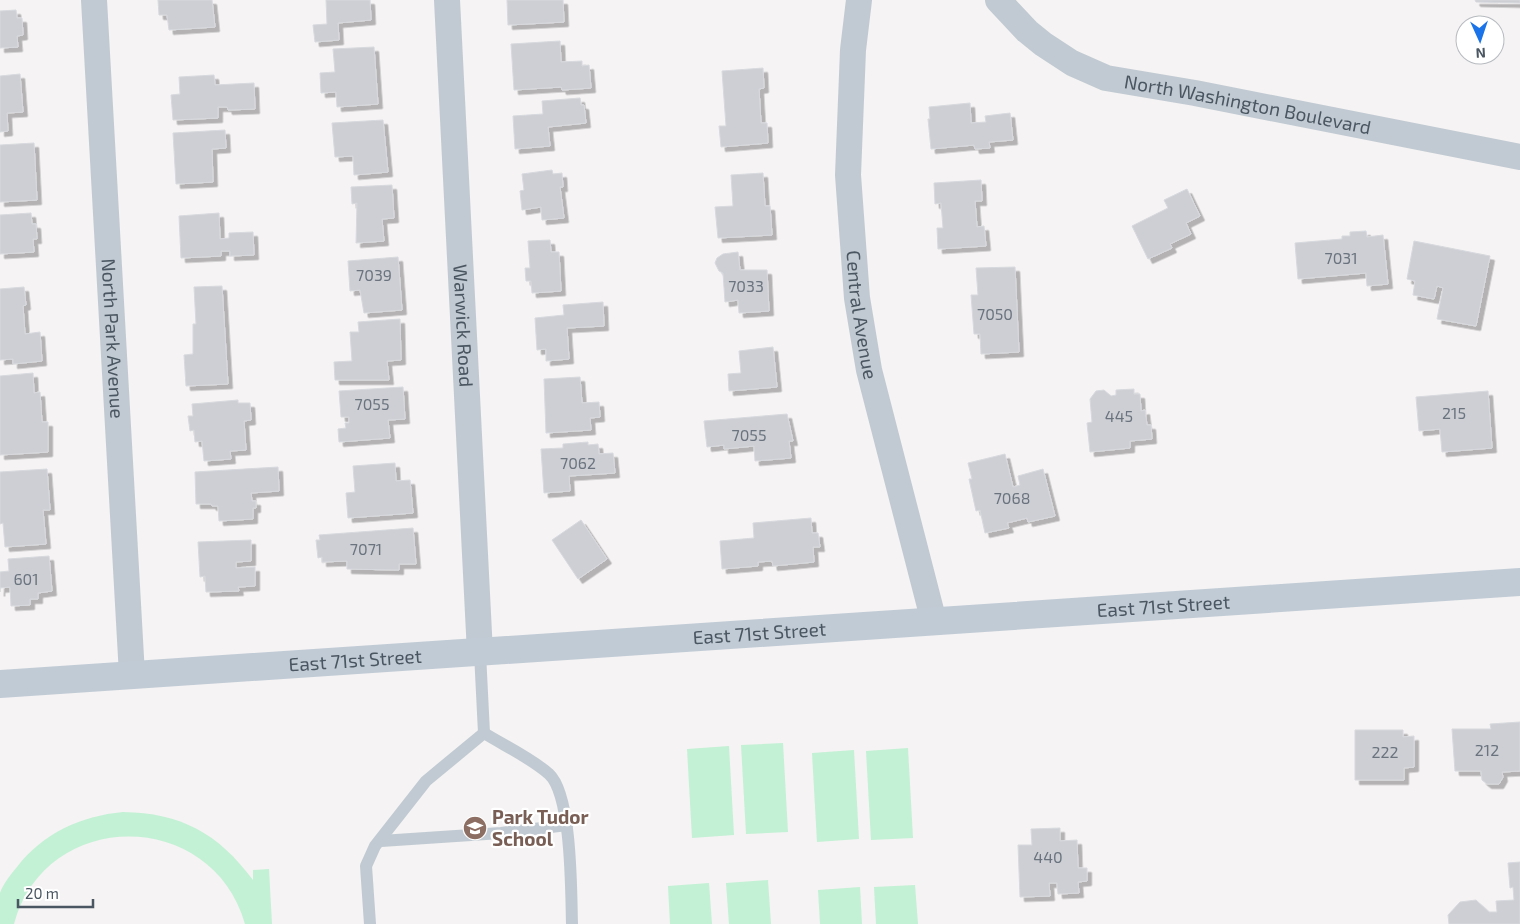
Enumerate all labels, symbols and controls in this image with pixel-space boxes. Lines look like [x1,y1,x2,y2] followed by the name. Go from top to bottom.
[1455,15,1505,65] north arrow
[1475,45,1486,62] text: N
[1123,69,1373,138] street label: North Washington Boulevard
[1324,248,1358,267] house number: 7031
[843,249,883,382] street label: Central Avenue
[98,258,130,419] street label: North Park Avenue
[449,264,479,388] street label: Warwick Road
[356,265,392,284] house number: 7039
[728,276,764,295] house number: 7033
[977,304,1013,323] house number: 7050
[355,394,390,413] house number: 7055
[1442,403,1466,422] house number: 215
[1105,406,1133,425] house number: 445
[732,425,767,444] house number: 7055
[560,453,596,472] house number: 7062
[994,488,1030,507] house number: 7068
[350,539,382,558] house number: 7071
[13,569,39,588] house number: 601
[1096,589,1231,621] street label: East 71st Street
[692,617,827,648] street label: East 71st Street
[288,644,423,676] street label: East 71st Street
[1475,740,1499,759] house number: 212
[1372,742,1398,761] house number: 222
[492,805,589,850] place label: Park Tudor School
[462,815,488,841] school or university icon: Park Tudor School
[1033,847,1063,866] house number: 440
[18,876,92,908] scale bar
[25,884,59,902] text: 20 m

